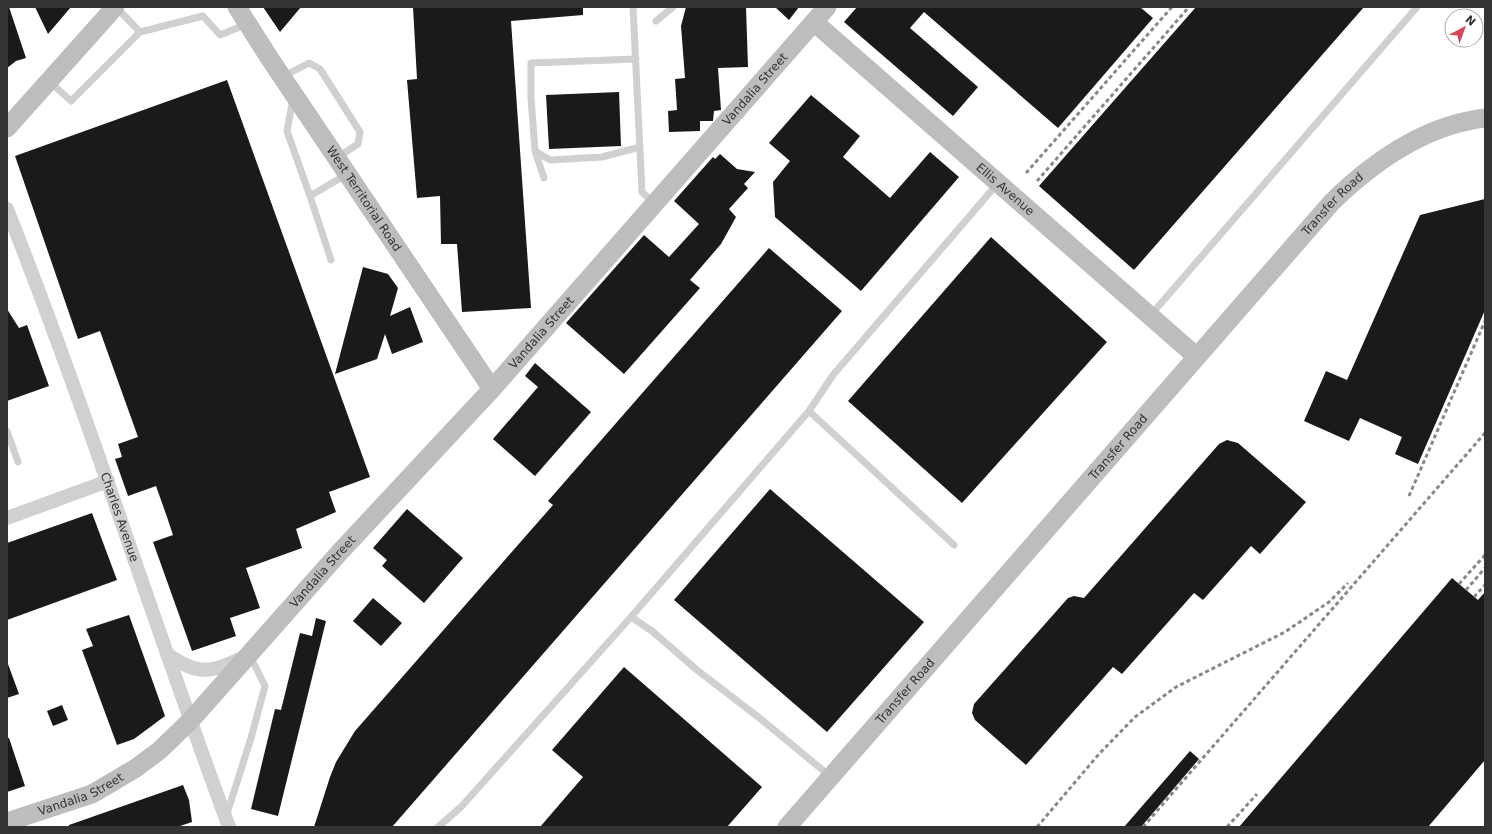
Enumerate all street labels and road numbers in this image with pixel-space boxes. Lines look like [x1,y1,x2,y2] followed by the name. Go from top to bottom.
[719,50,791,128] street label: Vandalia Street
[324,143,404,254] street label: West Territorial Road
[973,160,1037,218] street label: Ellis Avenue
[1298,170,1366,239] street label: Transfer Road
[506,293,577,372] street label: Vandalia Street
[1085,412,1151,483] street label: Transfer Road
[98,470,142,564] street label: Charles Avenue
[287,533,359,611] street label: Vandalia Street
[872,656,938,728] street label: Transfer Road
[36,770,126,818] street label: Vandalia Street

